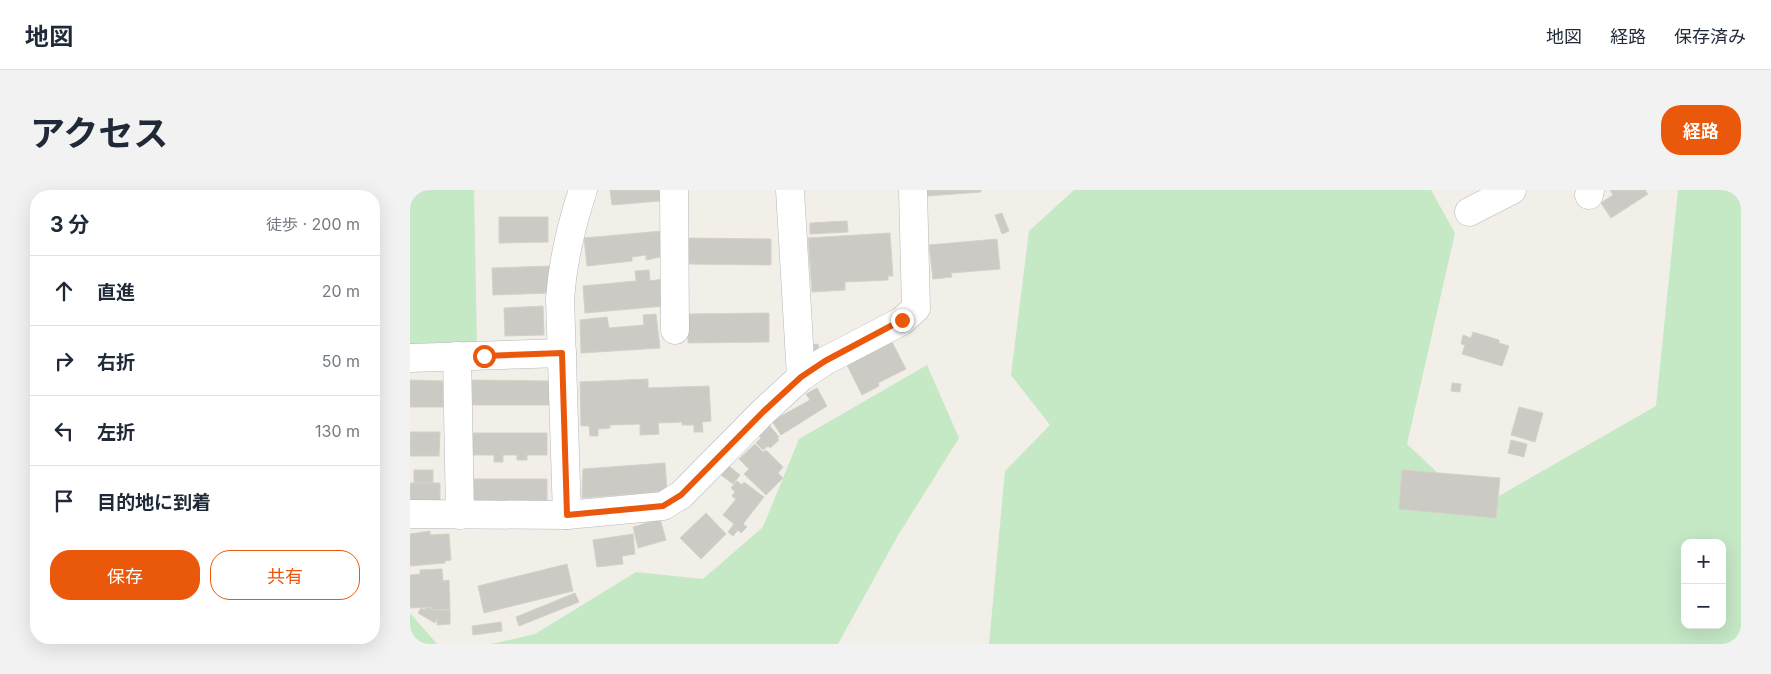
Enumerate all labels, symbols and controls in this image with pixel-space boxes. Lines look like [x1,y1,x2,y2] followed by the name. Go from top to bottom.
[25,22,73,51] text: 地図
[1546,26,1582,47] text: 地図
[1610,26,1646,47] text: 経路
[1674,26,1746,47] text: 保存済み
[1661,105,1741,155] button: 経路
[30,112,168,154] text: アクセス
[50,212,90,237] text: 3 分
[266,214,360,234] text: 徒歩 · 200 m
[50,277,78,305] icon: ahead
[97,281,135,304] text: 直進
[322,281,360,301] text: 20 m
[891,309,914,332] route end
[473,345,496,368] route start
[50,347,78,375] icon: right
[97,351,135,374] text: 右折
[322,351,360,371] text: 50 m
[50,417,78,445] icon: left
[97,421,135,444] text: 左折
[315,421,360,441] text: 130 m
[50,487,78,515] icon: arrive
[97,491,211,514] text: 目的地に到着
[1681,539,1726,629] map controls
[1681,539,1726,584] button: +
[50,550,200,600] button: 保存
[210,550,360,600] button: 共有
[1681,584,1726,629] button: −

